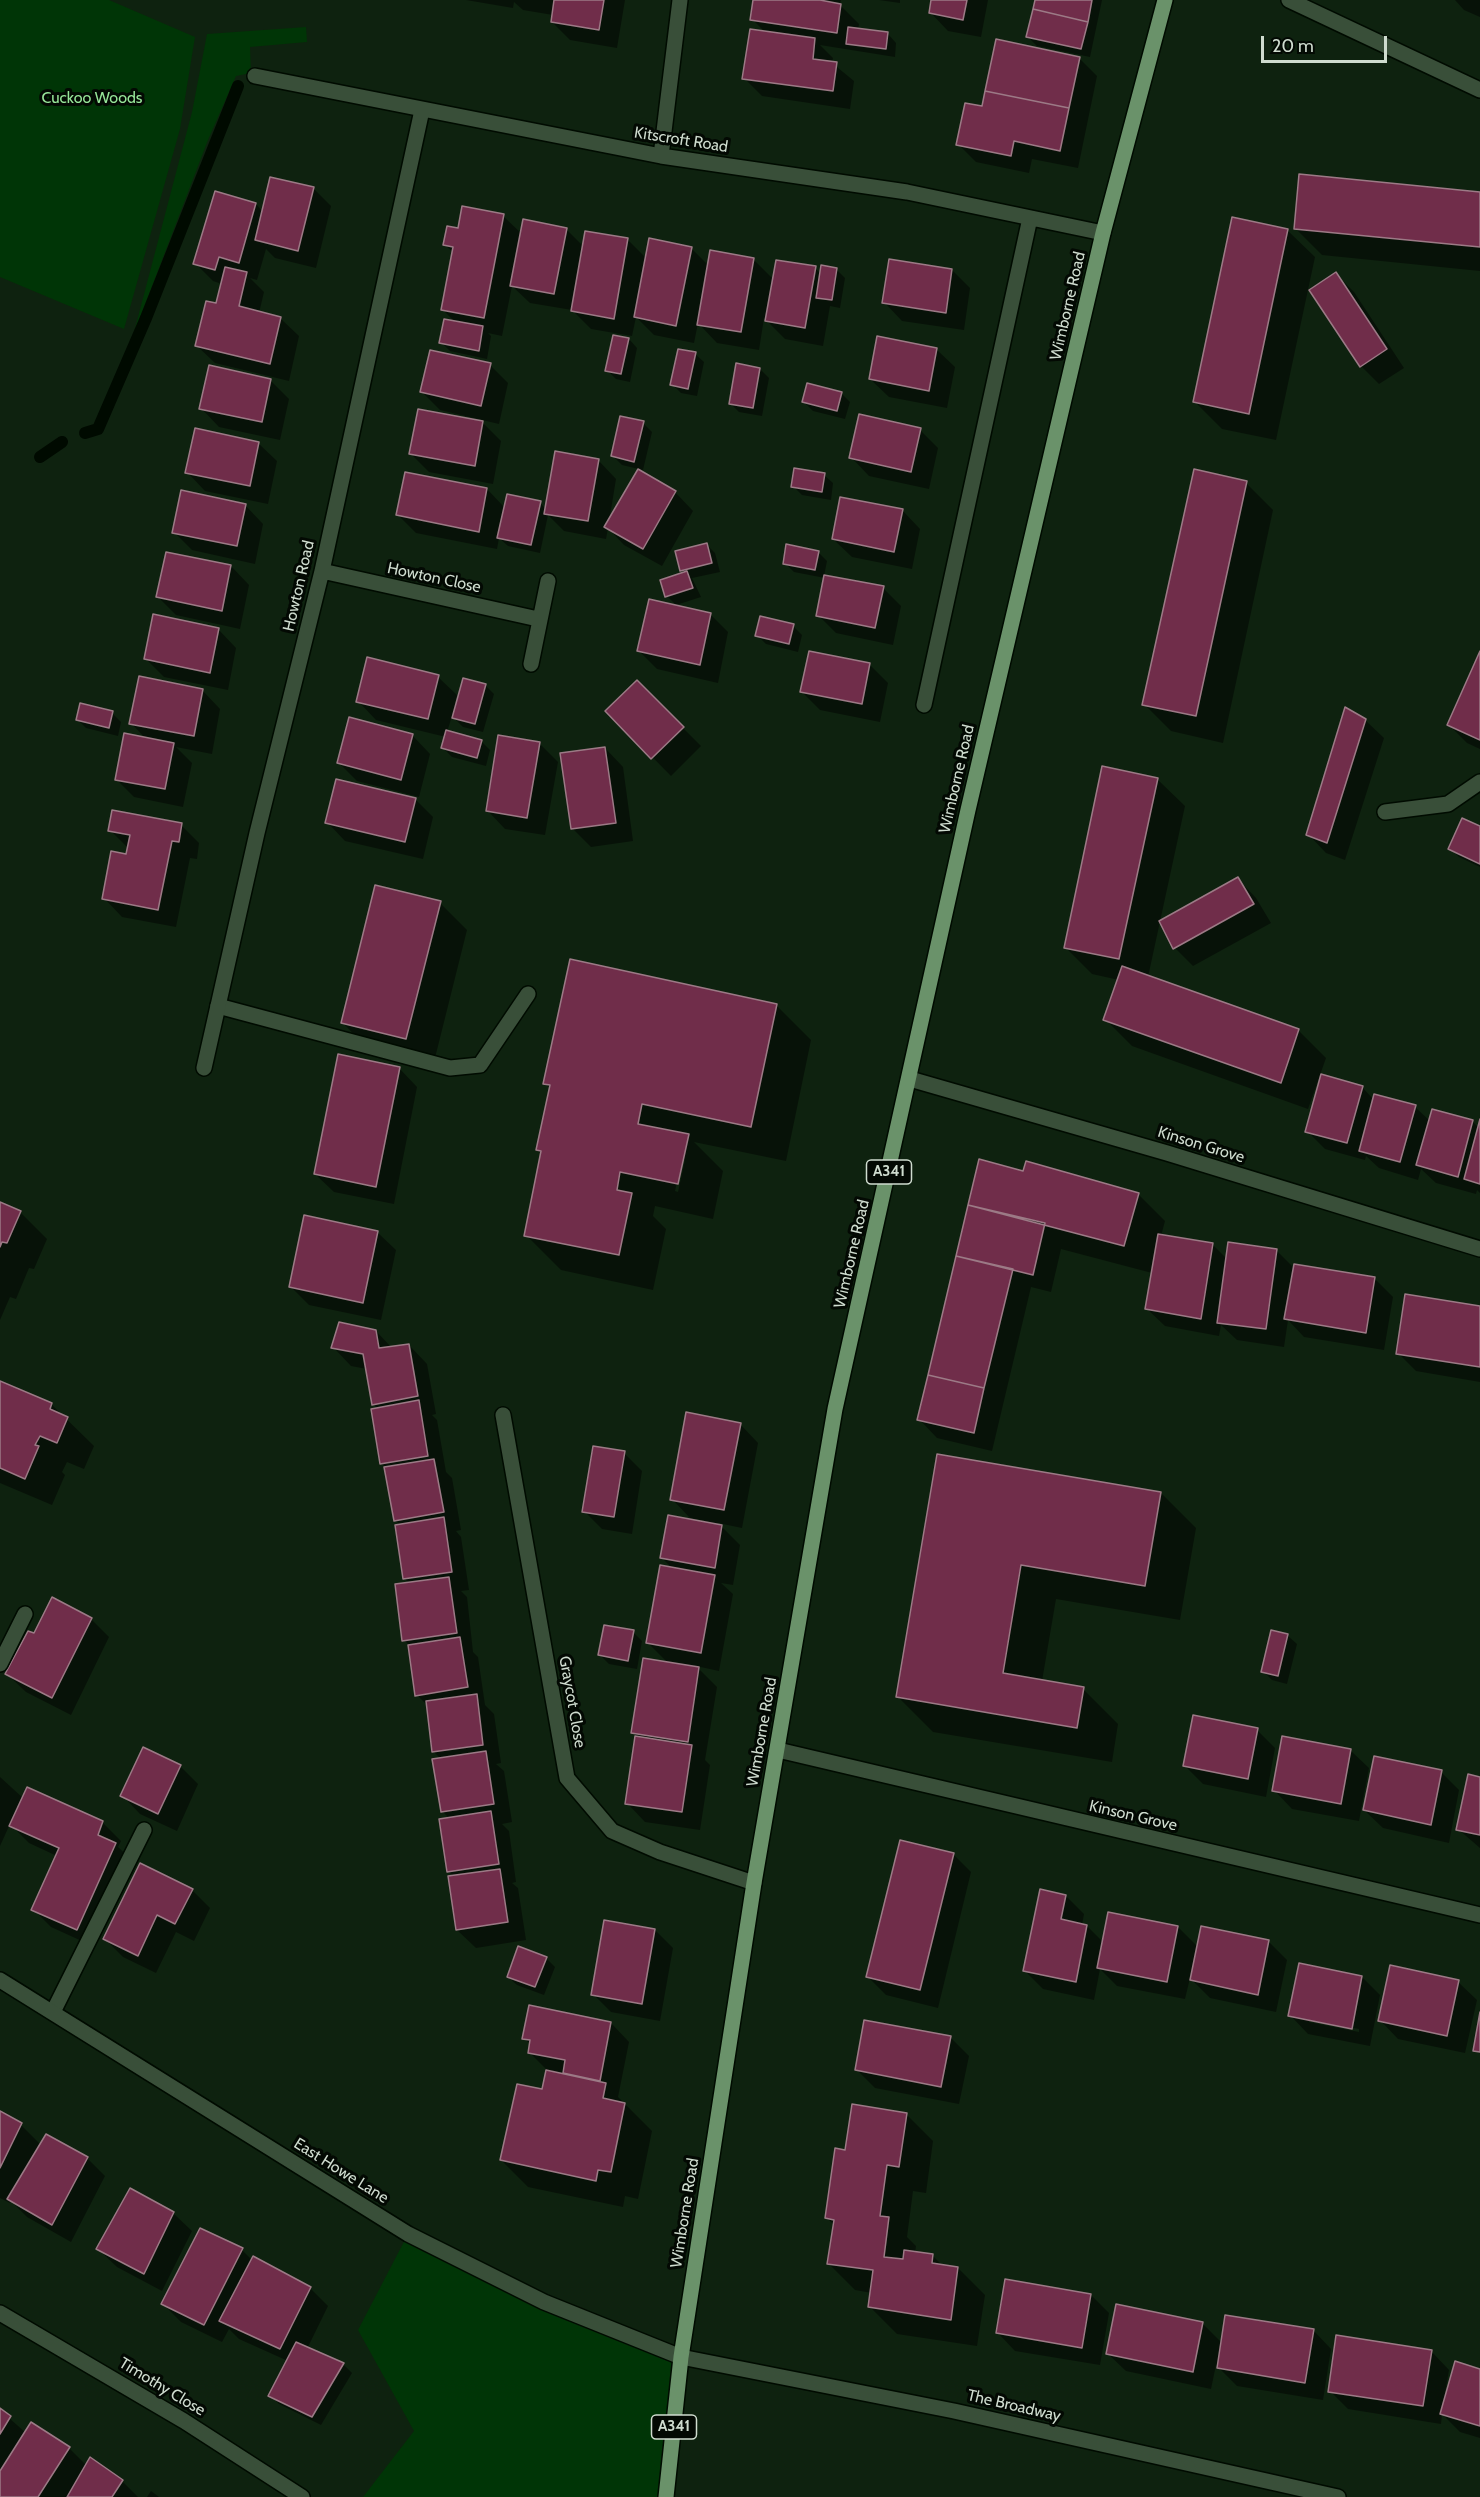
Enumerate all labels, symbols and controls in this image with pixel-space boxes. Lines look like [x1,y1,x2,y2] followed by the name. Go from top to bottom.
[1264,24,1390,62] scale bar
[1272,35,1314,57] text: 20 m
[42,88,142,108] park label: Cuckoo Woods
[633,123,729,157] street label: Kitscroft Road
[1046,250,1090,362] street label: Wimborne Road
[279,539,319,633] street label: Howton Road
[385,559,483,597] street label: Howton Close
[935,723,979,835] street label: Wimborne Road
[1155,1123,1247,1167] street label: Kinson Grove
[866,1160,912,1184] road number: A341
[830,1198,874,1310] street label: Wimborne Road
[554,1655,590,1749] street label: Graycot Close
[743,1676,781,1788] street label: Wimborne Road
[1087,1797,1179,1835] street label: Kinson Grove
[290,2134,392,2208] street label: East Howe Lane
[667,2157,703,2269] street label: Wimborne Road
[115,2354,209,2420] street label: Timothy Close
[965,2386,1063,2426] street label: The Broadway
[652,2415,696,2439] road number: A341

